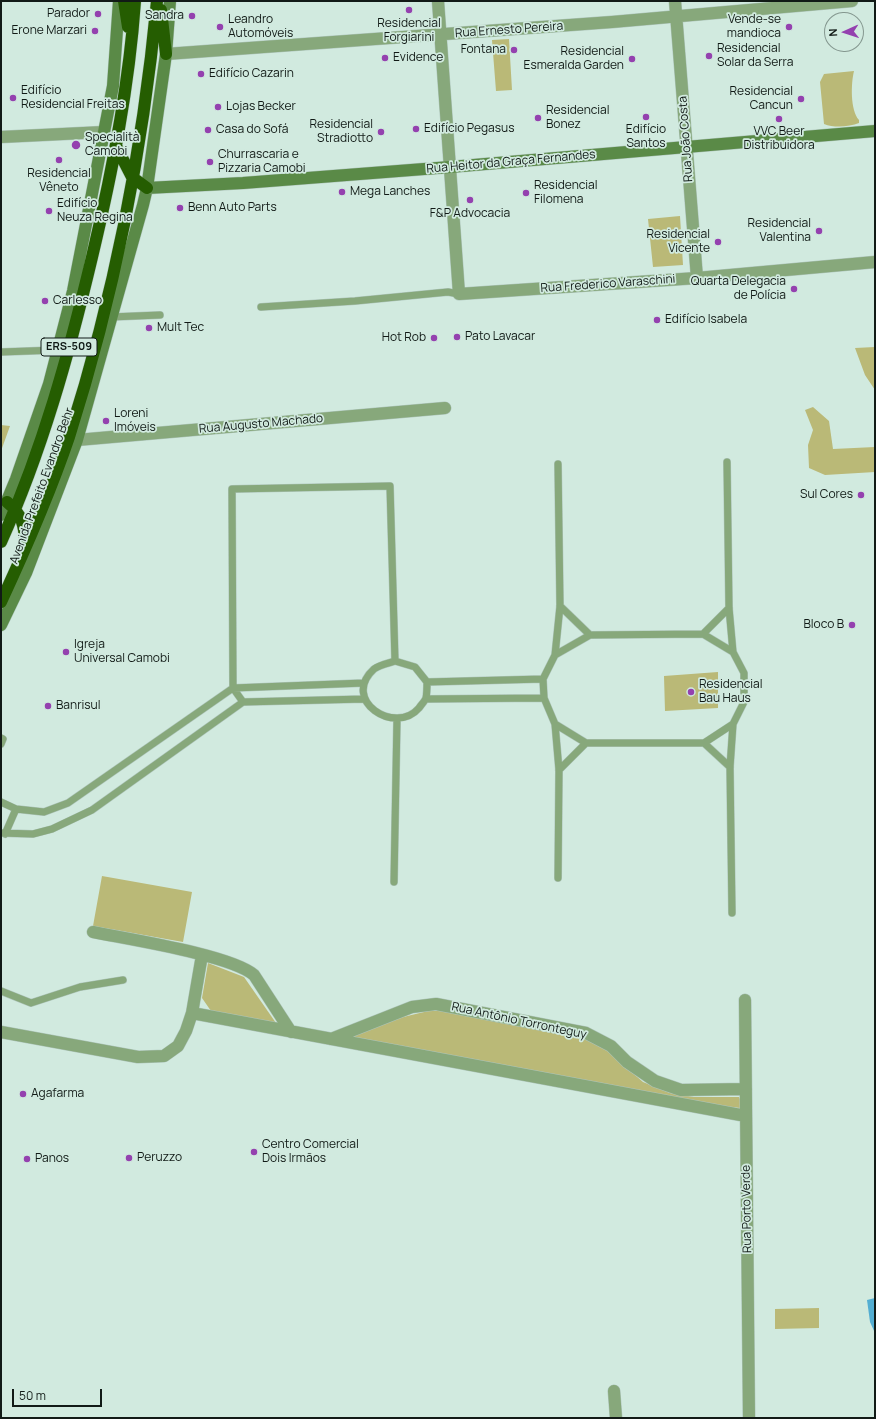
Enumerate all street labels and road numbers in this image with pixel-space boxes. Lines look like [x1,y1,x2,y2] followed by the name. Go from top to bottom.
[454,19,564,41] street label: Rua Ernesto Pereira
[676,96,696,182] street label: Rua João Costa
[426,147,596,177] street label: Rua Heitor da Graça Fernandes
[540,272,676,296] street label: Rua Frederico Varaschini
[41,338,97,356] road number: ERS-509
[7,406,77,566] street label: Avenida Prefeito Evandro Behr
[198,411,324,437] street label: Rua Augusto Machado
[450,1000,588,1042] street label: Rua Antônio Torronteguy
[739,1165,755,1253] street label: Rua Porto Verde

